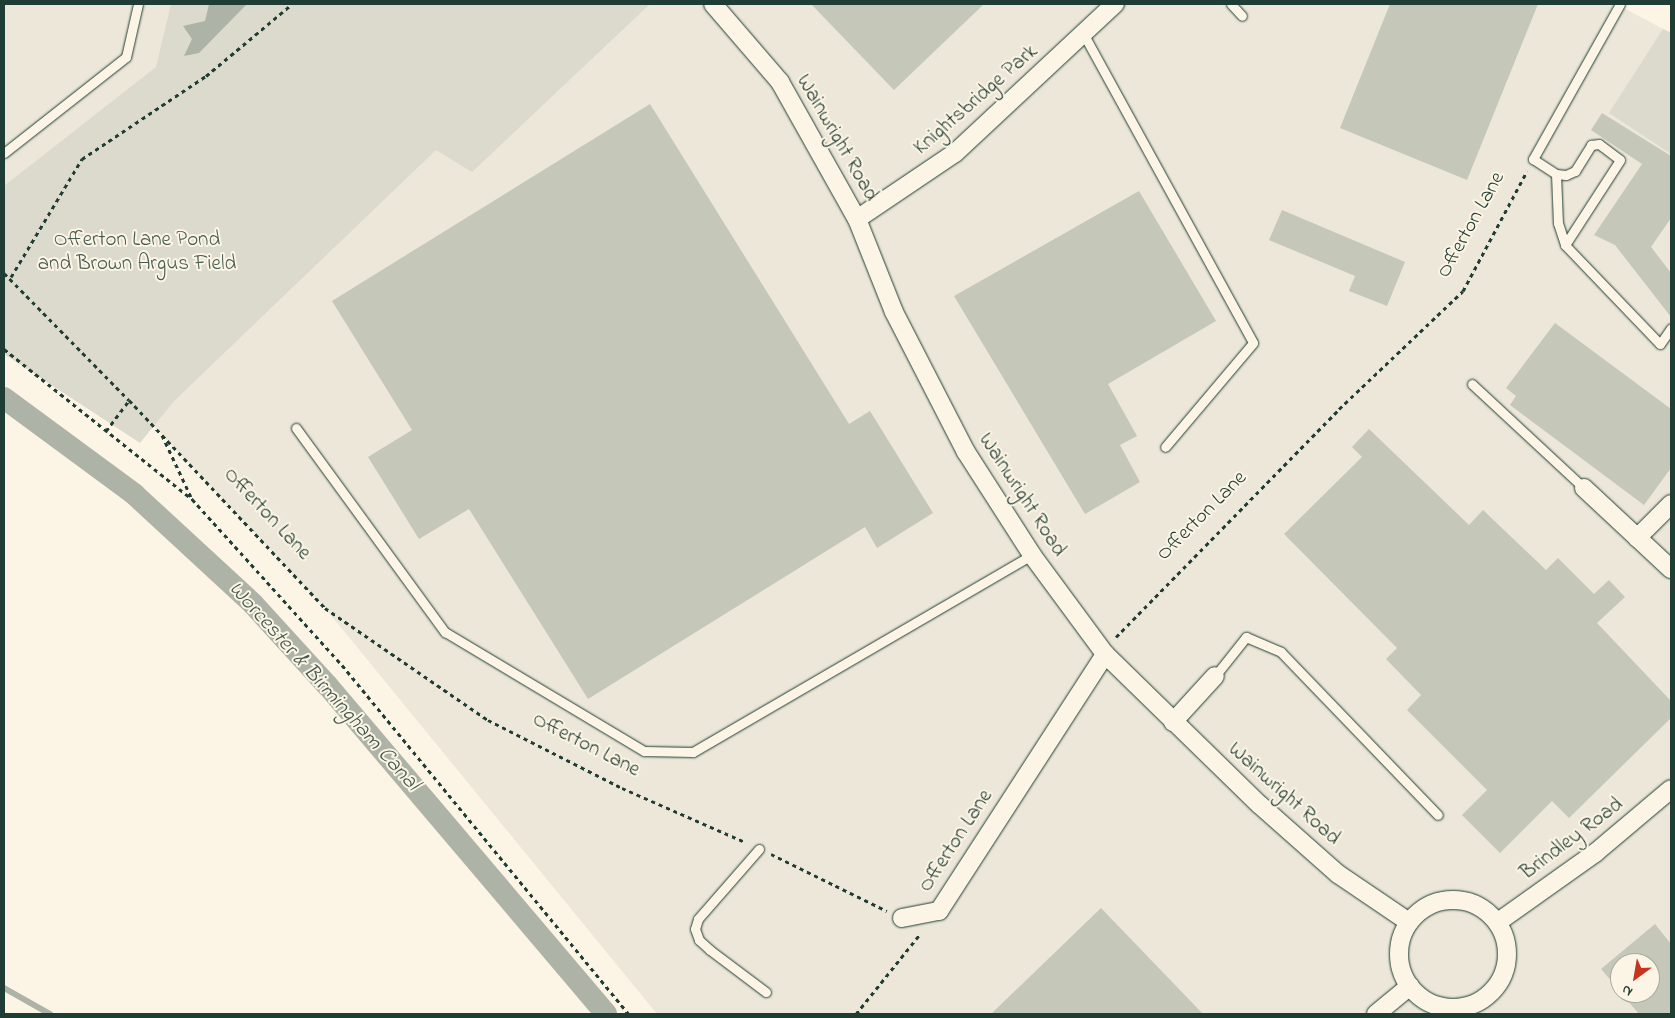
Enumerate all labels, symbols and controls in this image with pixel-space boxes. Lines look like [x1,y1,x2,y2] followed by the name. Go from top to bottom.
[909,39,1043,161] street label: Knightsbridge Park
[790,70,884,206] street label: Wainwright Road
[1432,168,1510,282] street label: Offerton Lane
[38,227,236,277] park label: Offerton Lane Pond and Brown Argus Field
[973,428,1071,562] street label: Wainwright Road
[218,463,316,565] street label: Offerton Lane
[1152,466,1252,566] street label: Offerton Lane
[222,577,424,797] water label: Worcester & Birmingham Canal
[528,707,644,783] street label: Offerton Lane
[1223,737,1345,851] street label: Wainwright Road
[914,785,998,897] street label: Offerton Lane
[1516,792,1628,886] street label: Brindley Road
[1610,953,1660,1003] north arrow
[1618,979,1637,1002] text: N

